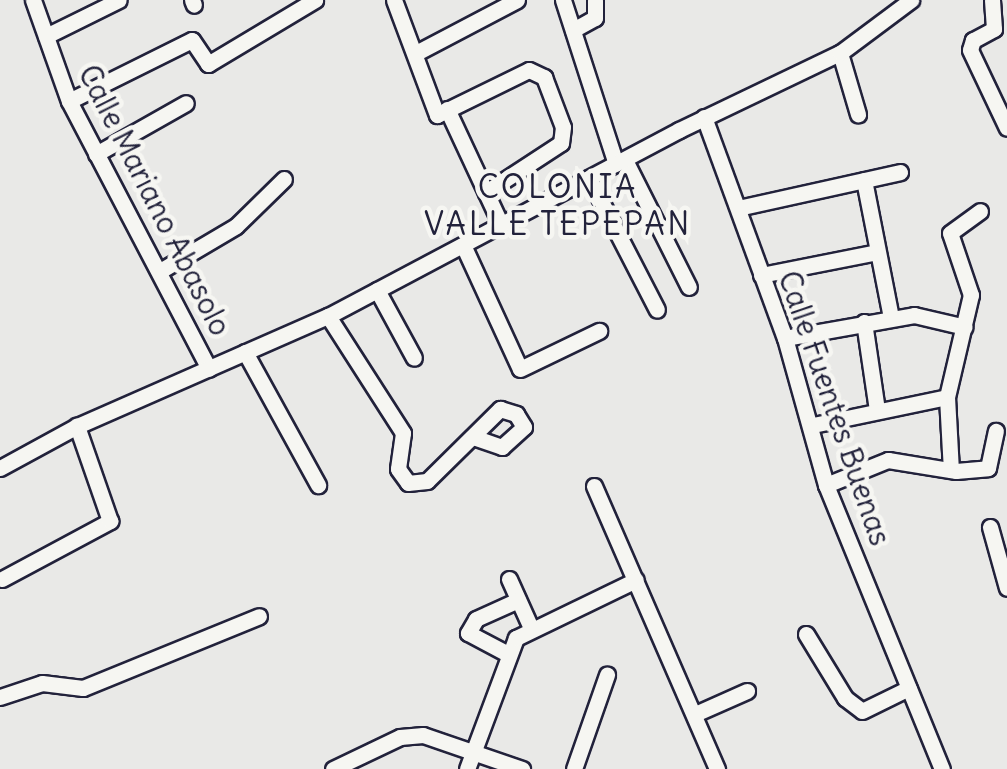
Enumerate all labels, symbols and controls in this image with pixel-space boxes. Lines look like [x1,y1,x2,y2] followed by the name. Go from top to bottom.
[71,59,239,341] street label: Calle Mariano Abasolo
[424,169,692,244] district label: COLONIA VALLE TEPEPAN
[771,266,899,550] street label: Calle Fuentes Buenas

